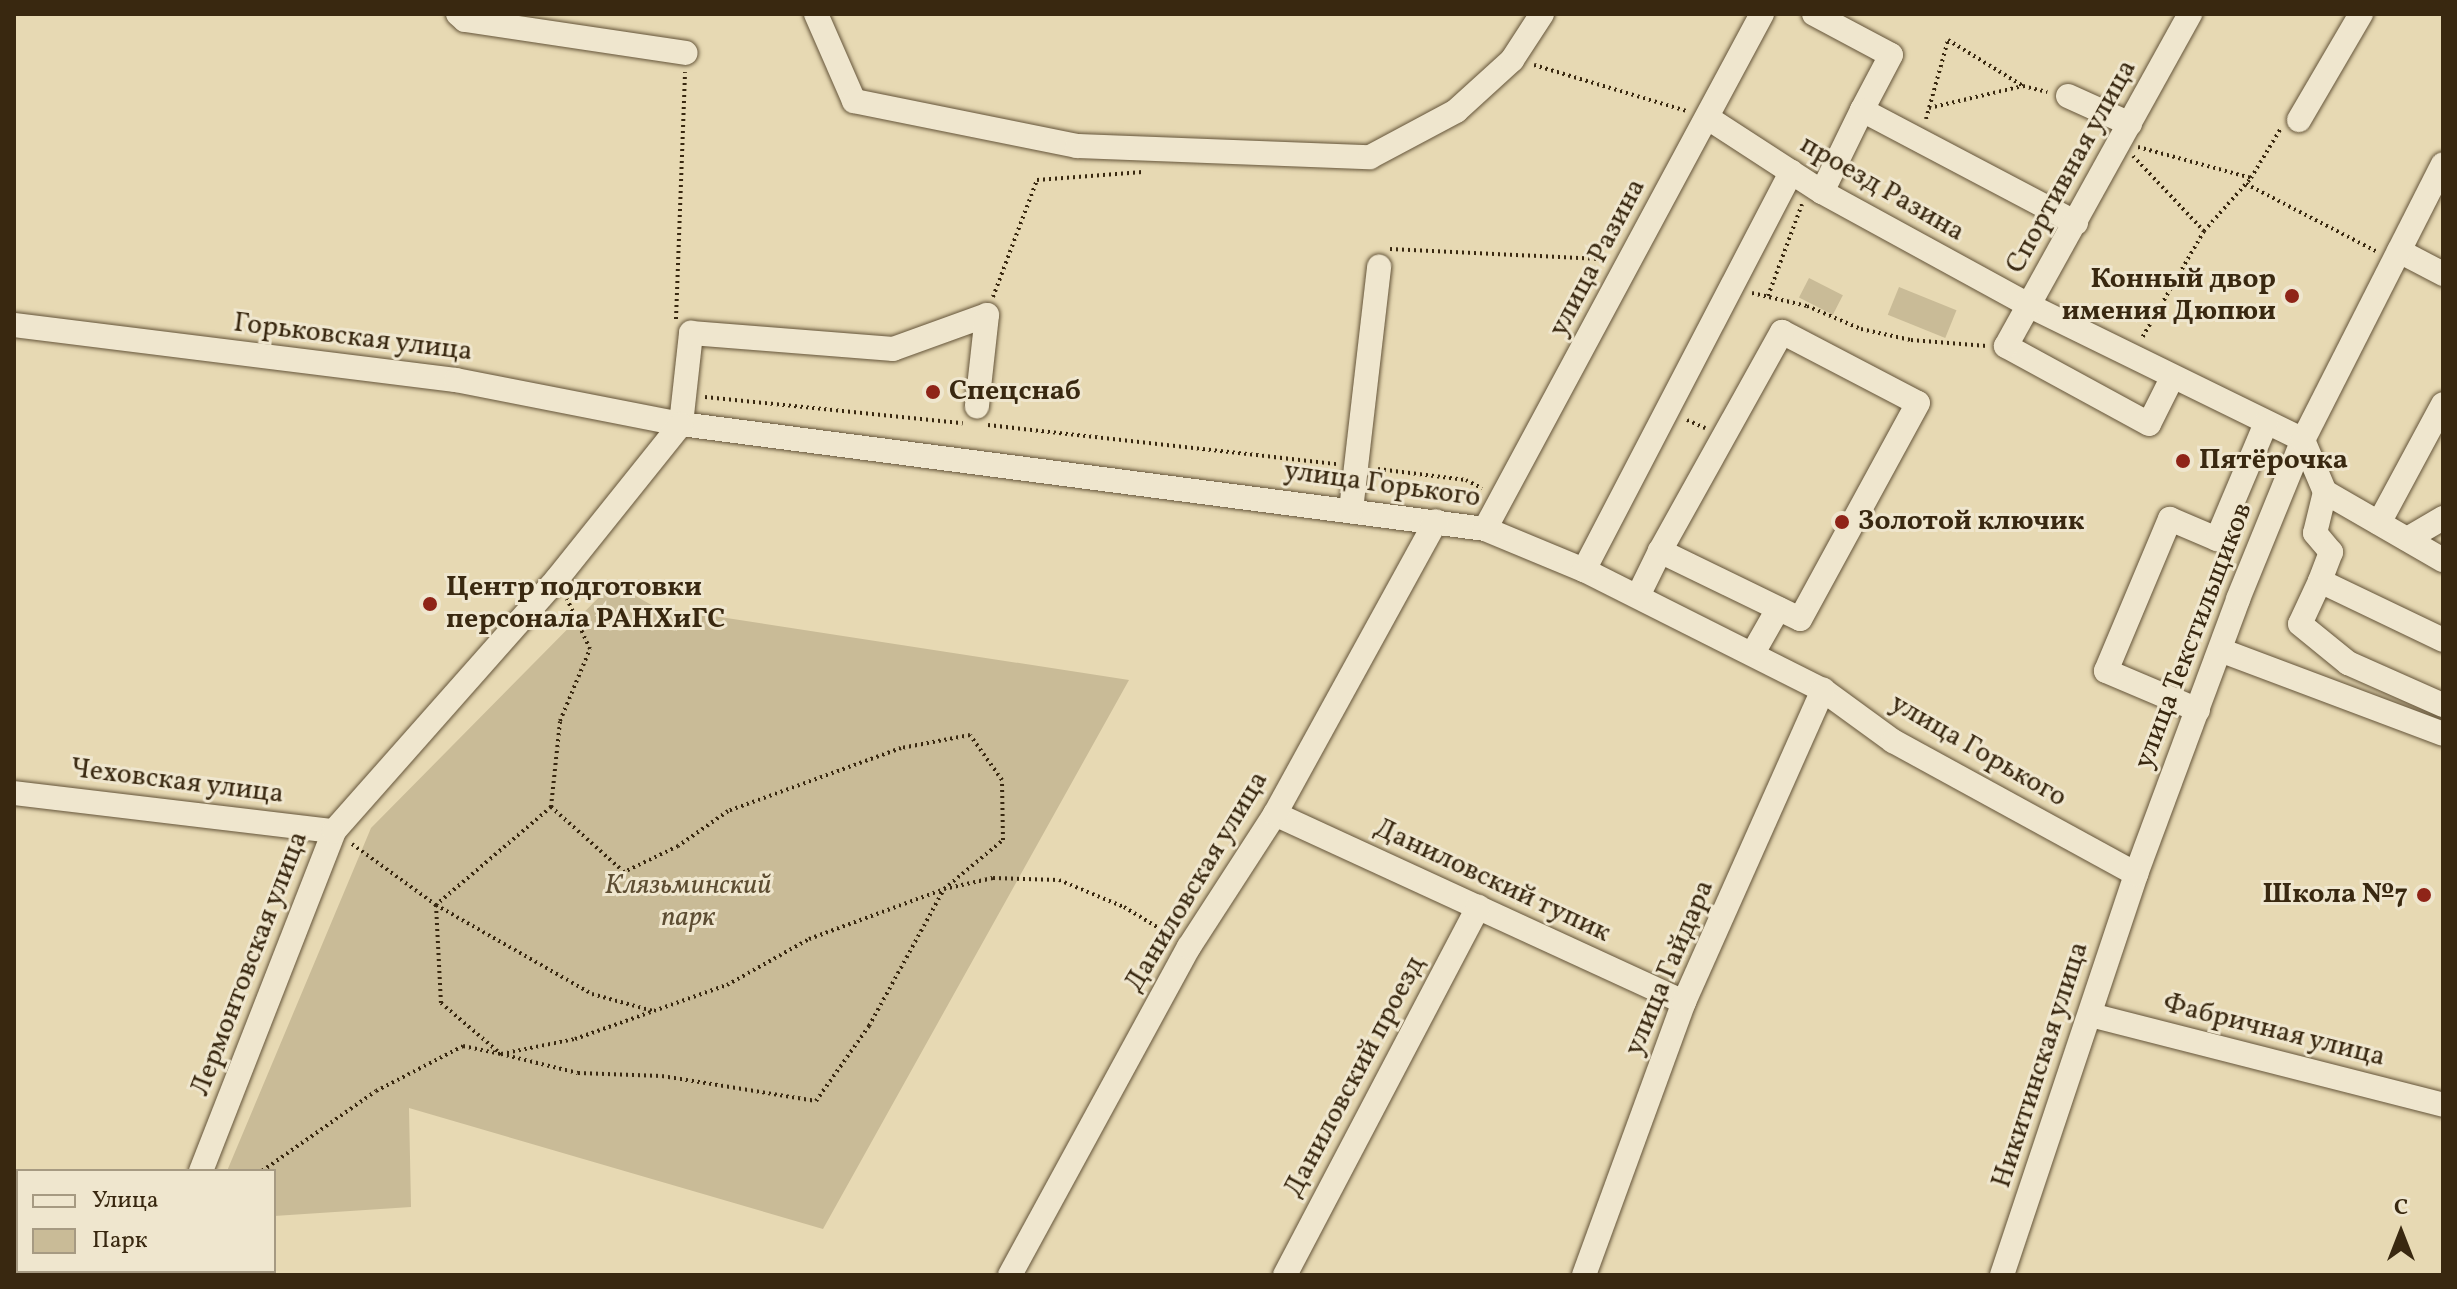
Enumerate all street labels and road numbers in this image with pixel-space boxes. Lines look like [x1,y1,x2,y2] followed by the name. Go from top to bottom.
[1999,54,2145,280] street label: Спортивная улица
[1794,128,1970,250] street label: проезд Разина
[1542,173,1654,343] street label: улица Разина
[231,307,475,369] street label: Горьковская улица
[1282,455,1482,515] street label: улица Горького
[2128,498,2260,774] street label: улица Текстильщиков
[1884,687,2072,815] street label: улица Горького
[68,752,286,812] street label: Чеховская улица
[1118,765,1276,999] street label: Даниловская улица
[1368,811,1616,951] street label: Даниловский тупик
[184,827,316,1101] street label: Лермонтовская улица
[1618,875,1722,1061] street label: улица Гайдара
[1985,937,2097,1193] street label: Никитинская улица
[1277,951,1433,1203] street label: Даниловский проезд
[2159,987,2389,1075] street label: Фабричная улица

